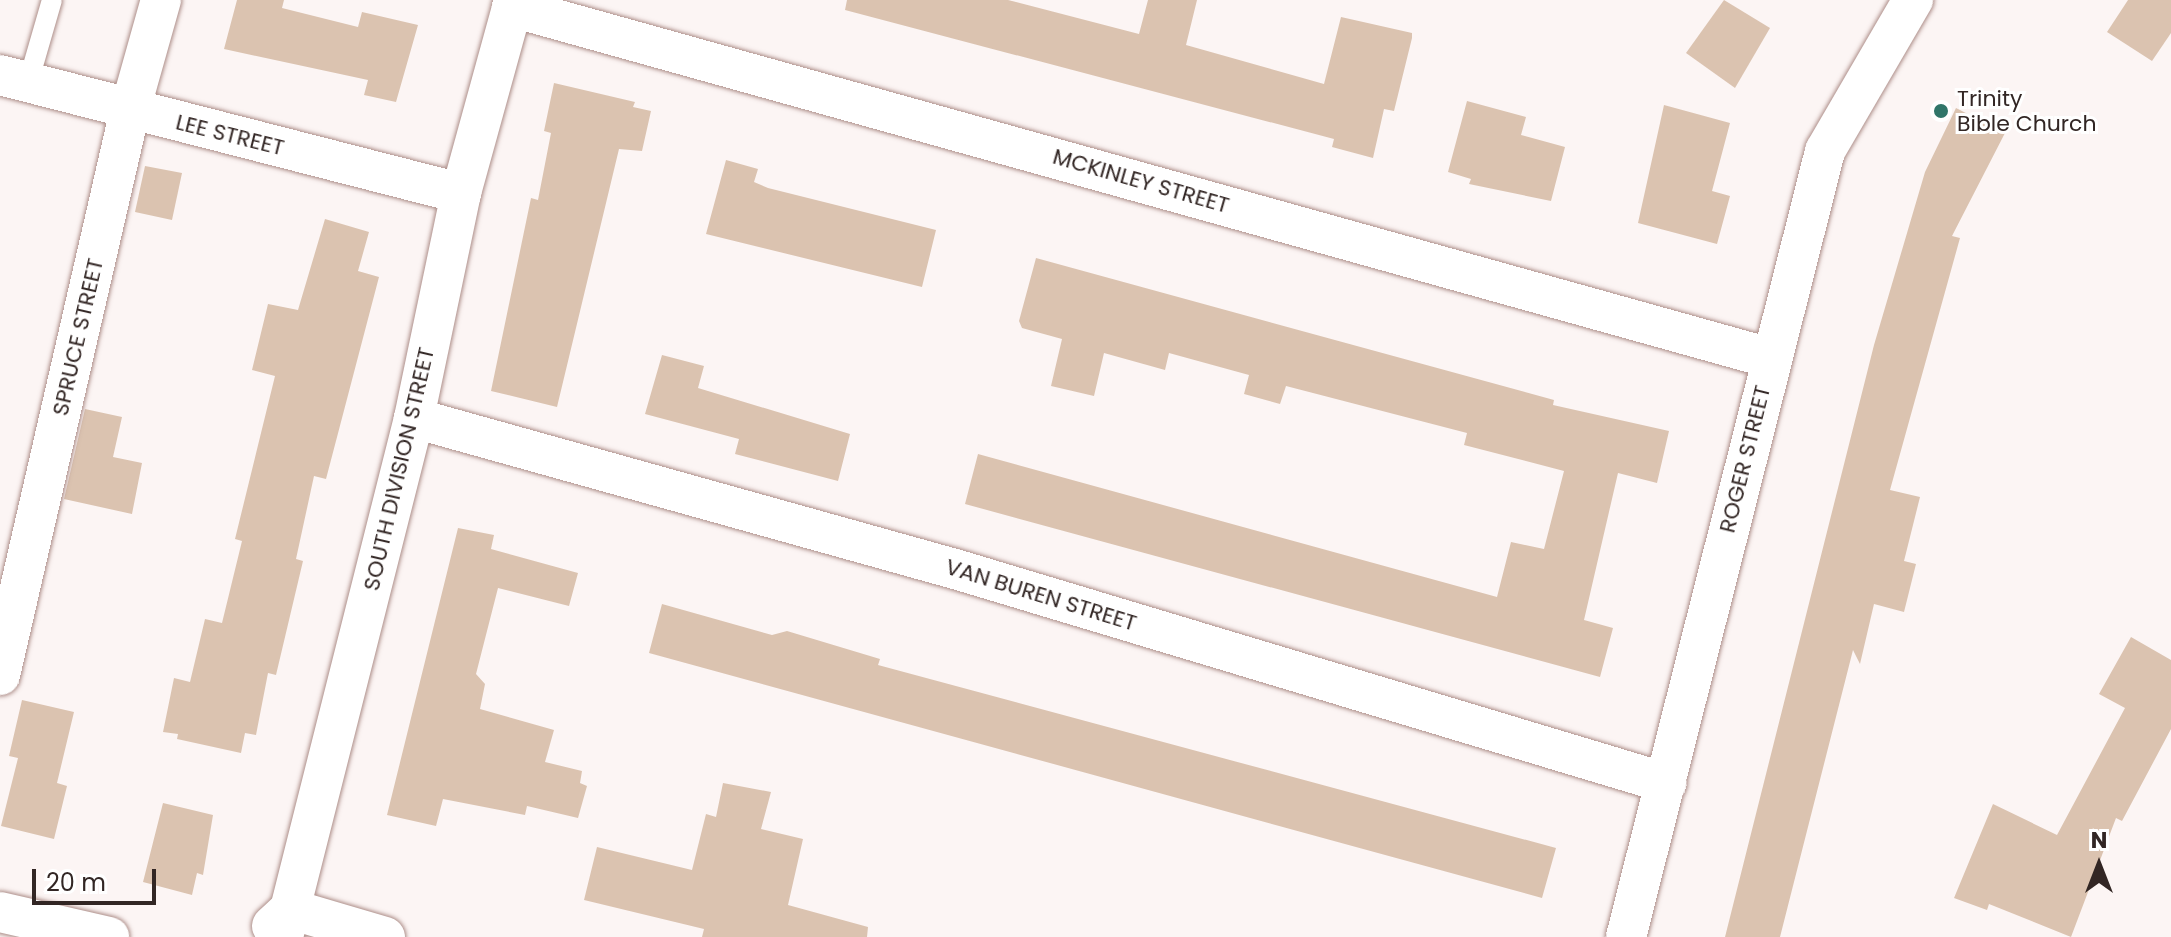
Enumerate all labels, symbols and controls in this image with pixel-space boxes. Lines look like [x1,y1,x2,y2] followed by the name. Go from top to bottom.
[1957,85,2096,136] place label: Trinity Bible Church
[1932,102,1950,120] marker: Trinity Bible Church
[173,109,287,161] street label: LEE STREET
[1050,143,1232,219] street label: MCKINLEY STREET
[47,256,109,418] street label: SPRUCE STREET
[358,345,440,593] street label: SOUTH DIVISION STREET
[1714,383,1776,535] street label: ROGER STREET
[942,553,1140,637] street label: VAN BUREN STREET
[2059,825,2139,905] north arrow
[2091,825,2107,856] text: N
[36,853,160,903] scale bar
[46,866,106,899] text: 20 m

